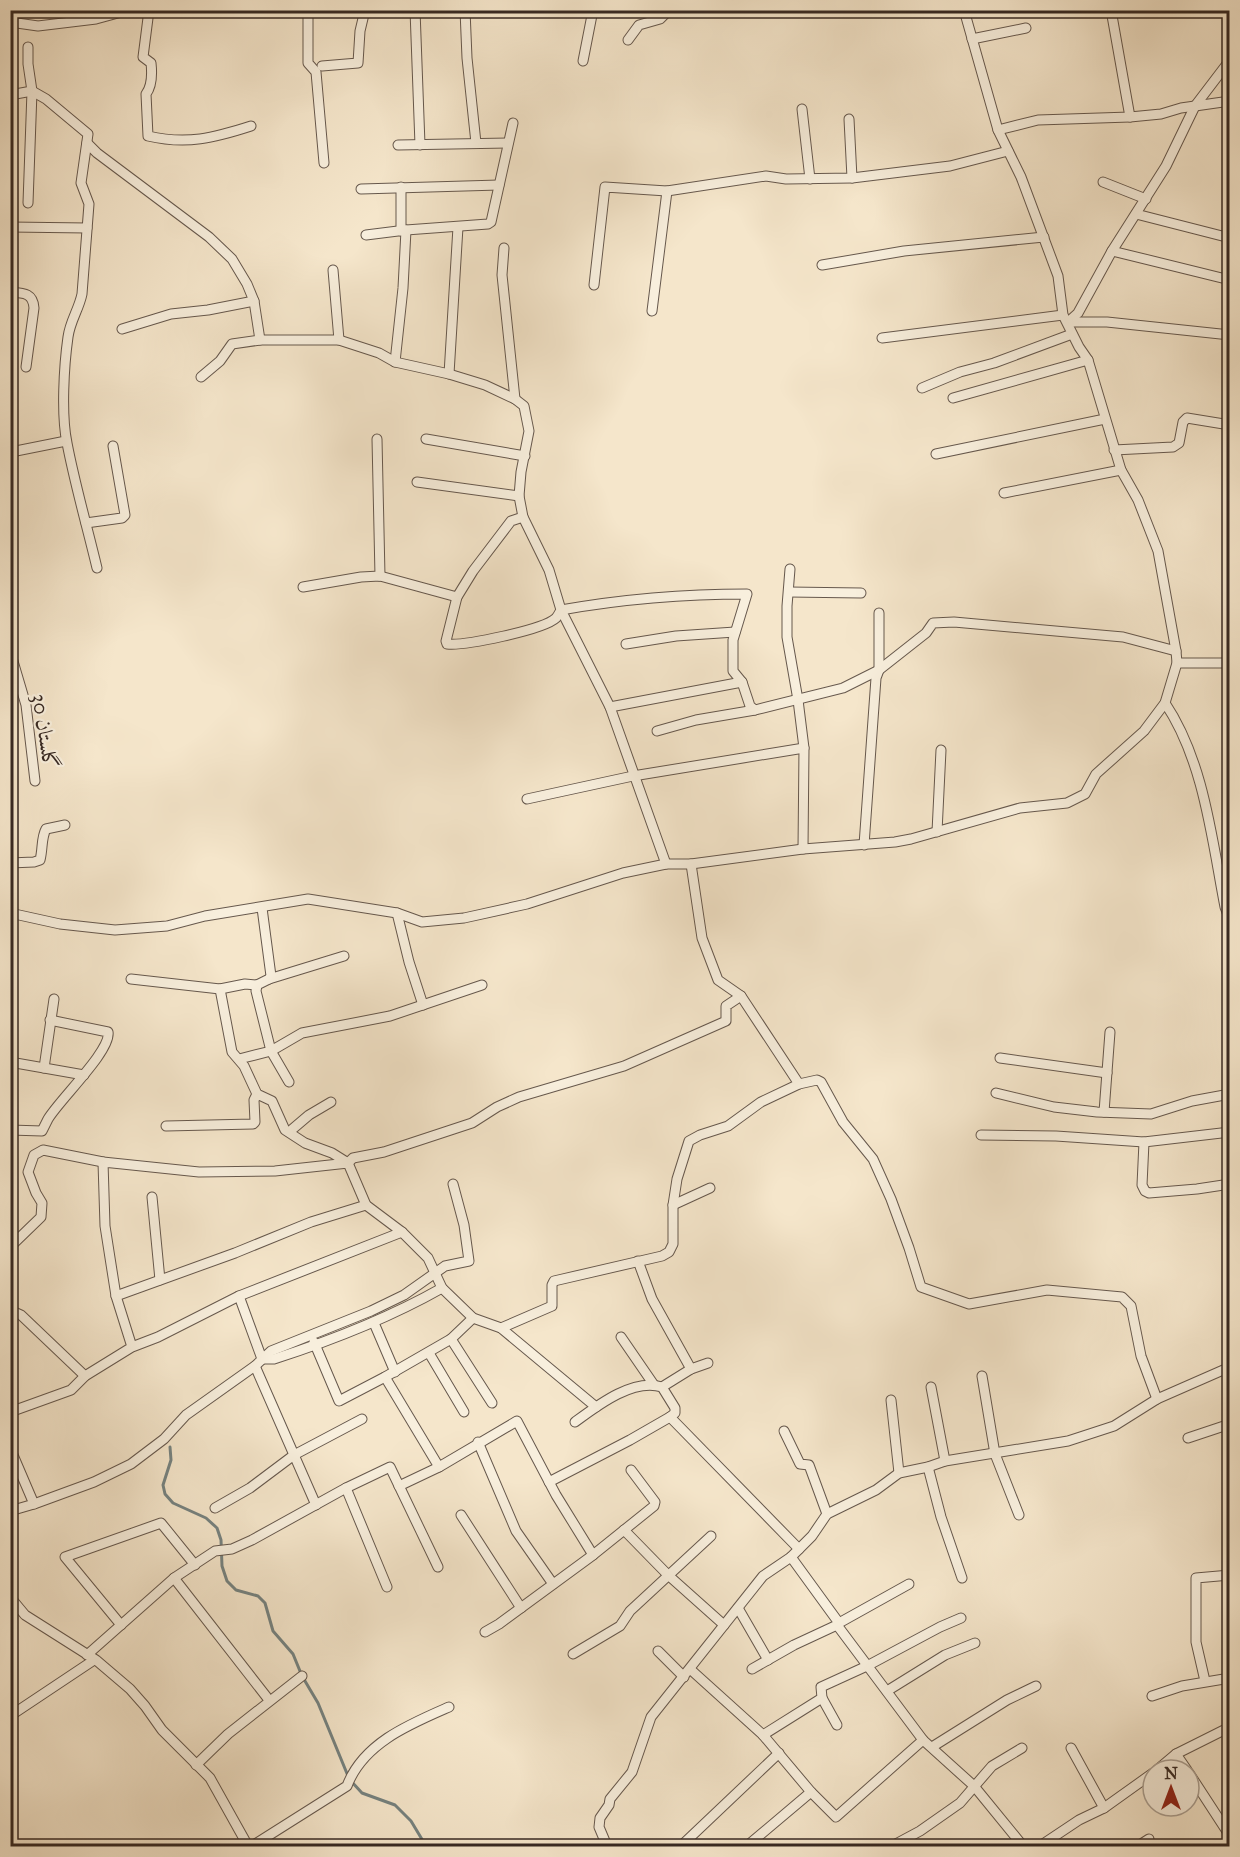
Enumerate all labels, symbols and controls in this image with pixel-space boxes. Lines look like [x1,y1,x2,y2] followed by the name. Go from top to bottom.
[26,692,64,770] street label: گلستان 30
[1141,1758,1201,1818] north arrow
[1164,1764,1178,1783] text: N

